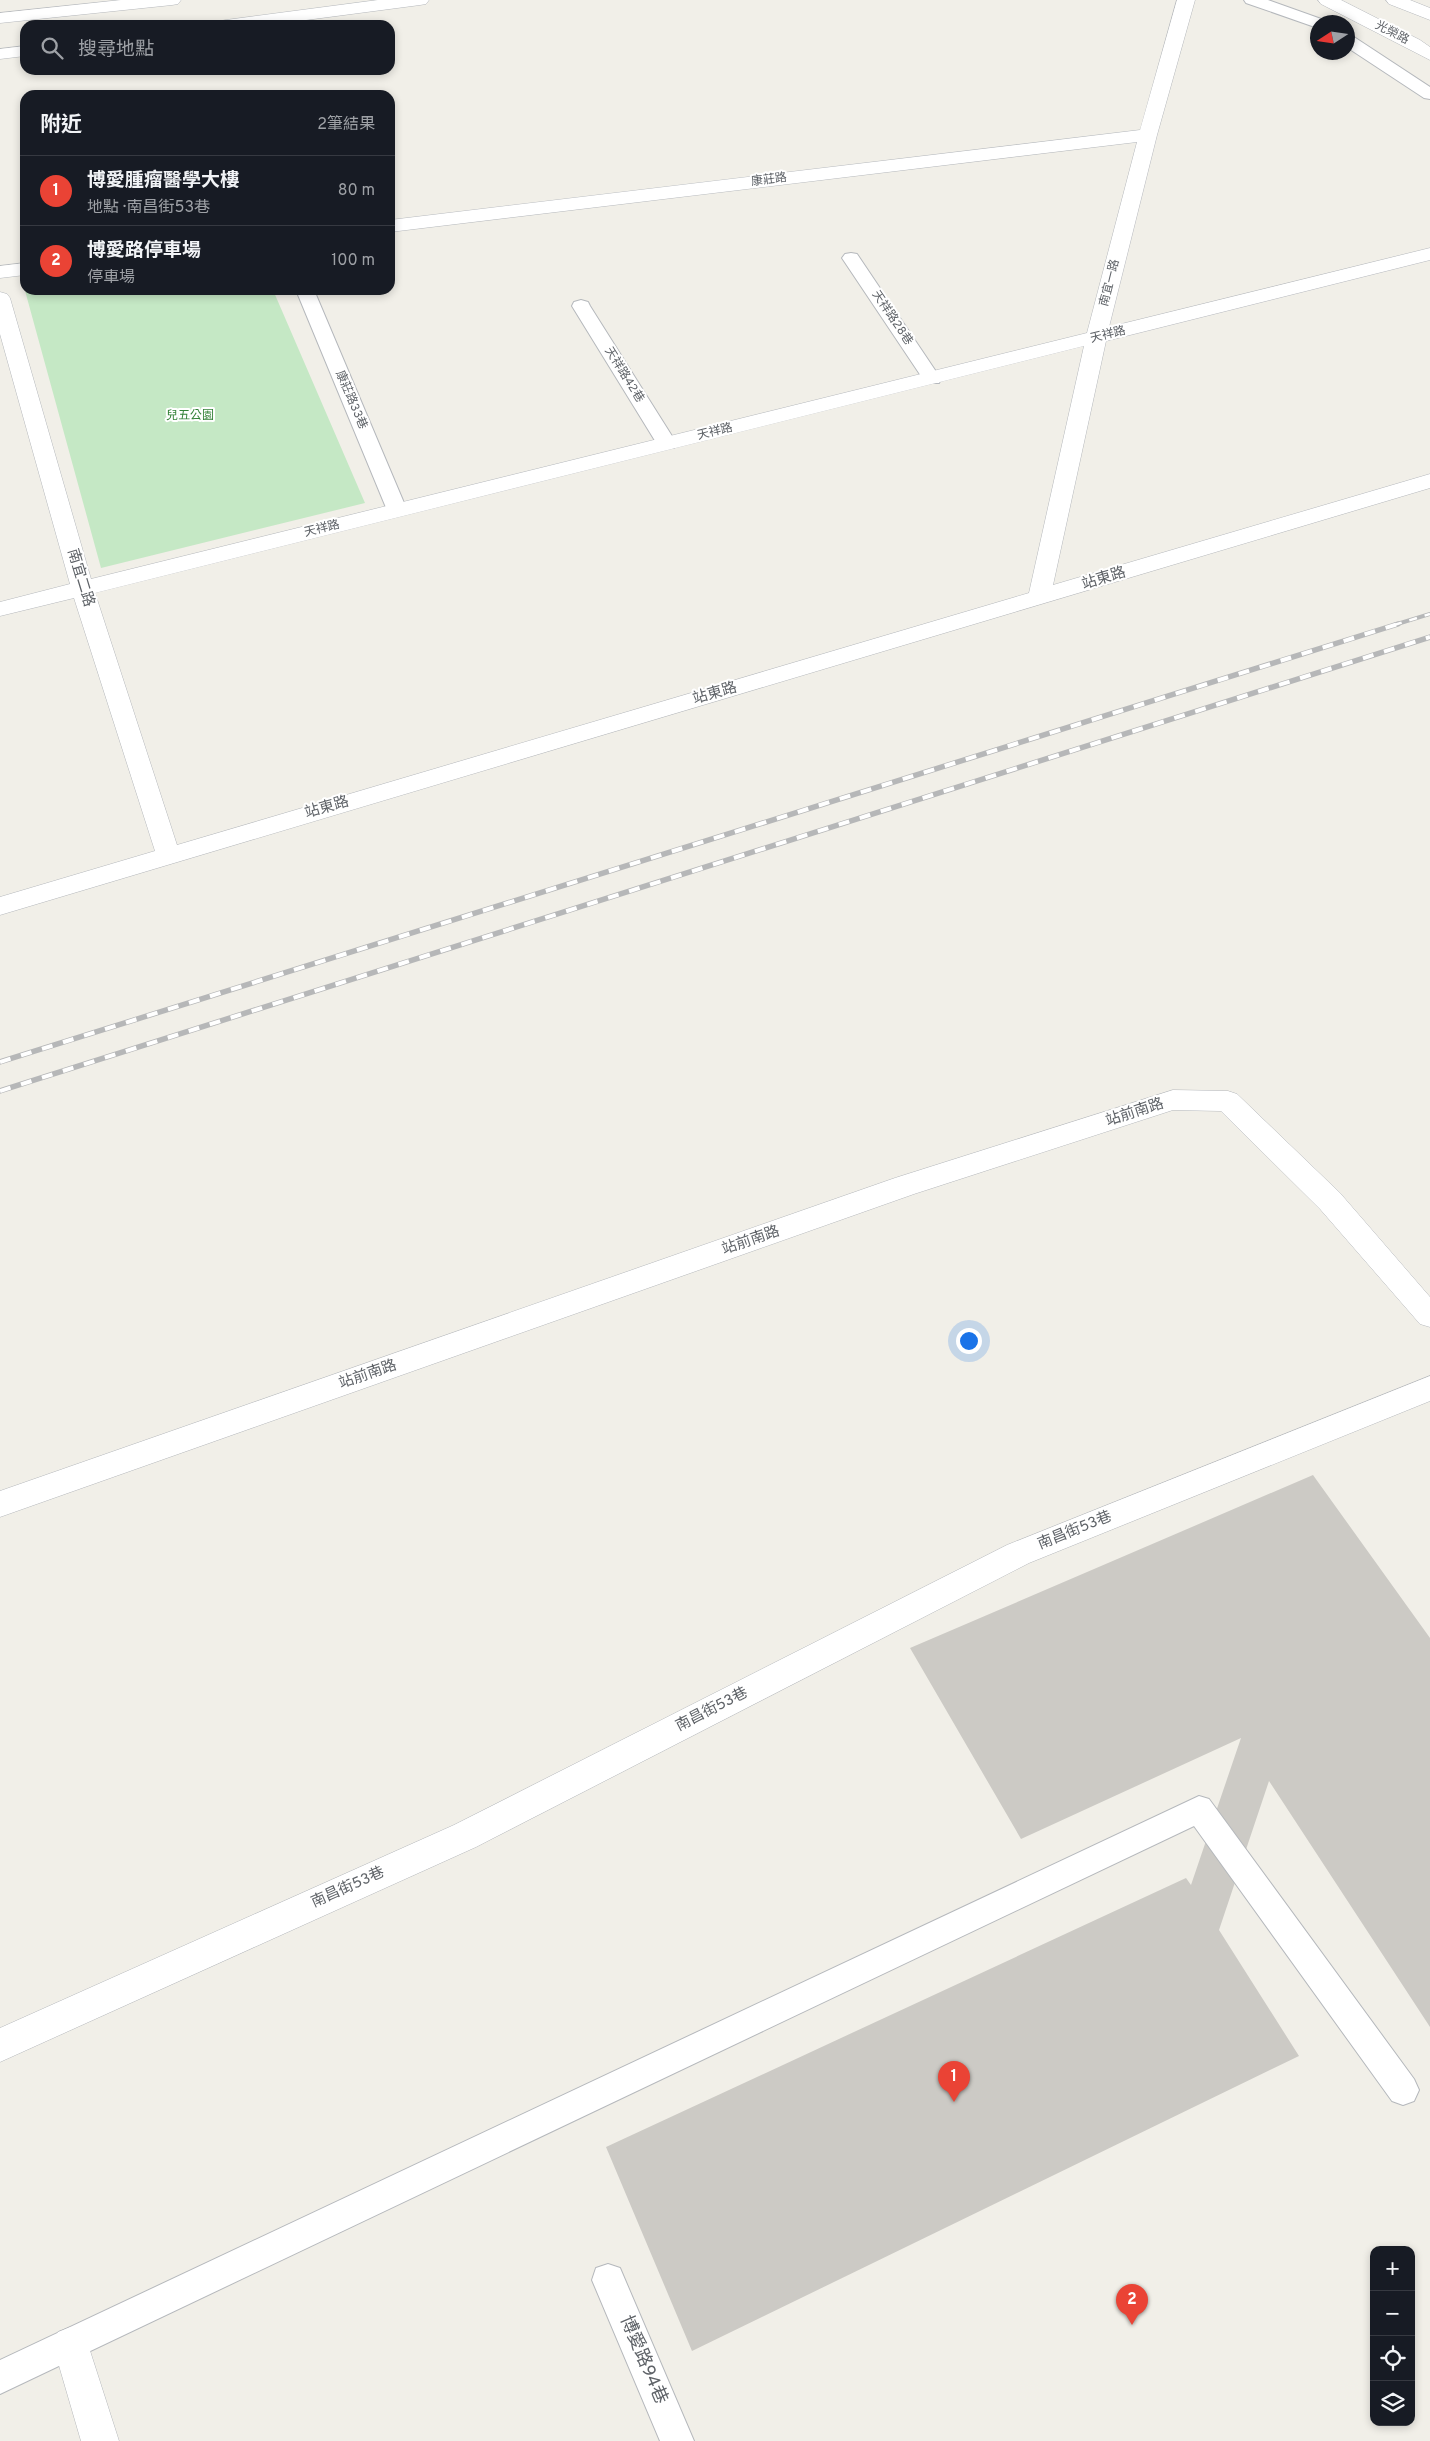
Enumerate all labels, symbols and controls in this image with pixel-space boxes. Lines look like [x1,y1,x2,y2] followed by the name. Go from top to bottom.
[1310,15,1355,60] north arrow
[1372,18,1412,48] street label: 光榮路
[20,20,395,75] search box
[38,34,66,62] icon: search
[78,38,154,62] text: 搜尋地點
[40,112,82,139] text: 附近
[317,115,375,135] text: 2筆結果
[87,169,239,193] text: 博愛腫瘤醫學大樓
[750,170,788,190] street label: 康莊路
[53,181,59,201] text: 1
[338,181,375,201] text: 80 m
[87,198,210,218] text: 地點 · 南昌街53巷
[87,239,201,263] text: 博愛路停車場
[51,251,61,271] text: 2
[331,251,375,271] text: 100 m
[1096,258,1124,308] street label: 南宜一路
[87,268,135,288] text: 停車場
[868,288,916,348] street label: 天祥路28巷
[1089,323,1127,347] street label: 天祥路
[601,344,647,406] street label: 天祥路42巷
[331,368,371,432] street label: 康莊路33巷
[166,408,214,424] park label: 兒五公園
[696,420,734,444] street label: 天祥路
[303,517,341,541] street label: 天祥路
[62,547,98,609] street label: 南宜二路
[1080,563,1128,595] street label: 站東路
[691,679,739,709] street label: 站東路
[303,793,351,823] street label: 站東路
[1104,1095,1166,1131] street label: 站前南路
[720,1222,782,1260] street label: 站前南路
[956,1328,982,1354] your location
[337,1356,399,1394] street label: 站前南路
[1035,1508,1115,1554] street label: 南昌街53巷
[673,1684,751,1736] street label: 南昌街53巷
[308,1863,388,1913] street label: 南昌街53巷
[938,2061,970,2102] pin: 1
[1370,2246,1415,2426] map controls
[1370,2246,1415,2291] button: +
[1116,2284,1148,2325] pin: 2
[1370,2291,1415,2336] button: −
[614,2312,672,2408] street label: 博愛路94巷
[1370,2336,1415,2381] button: locate
[1370,2381,1415,2426] button: layers

